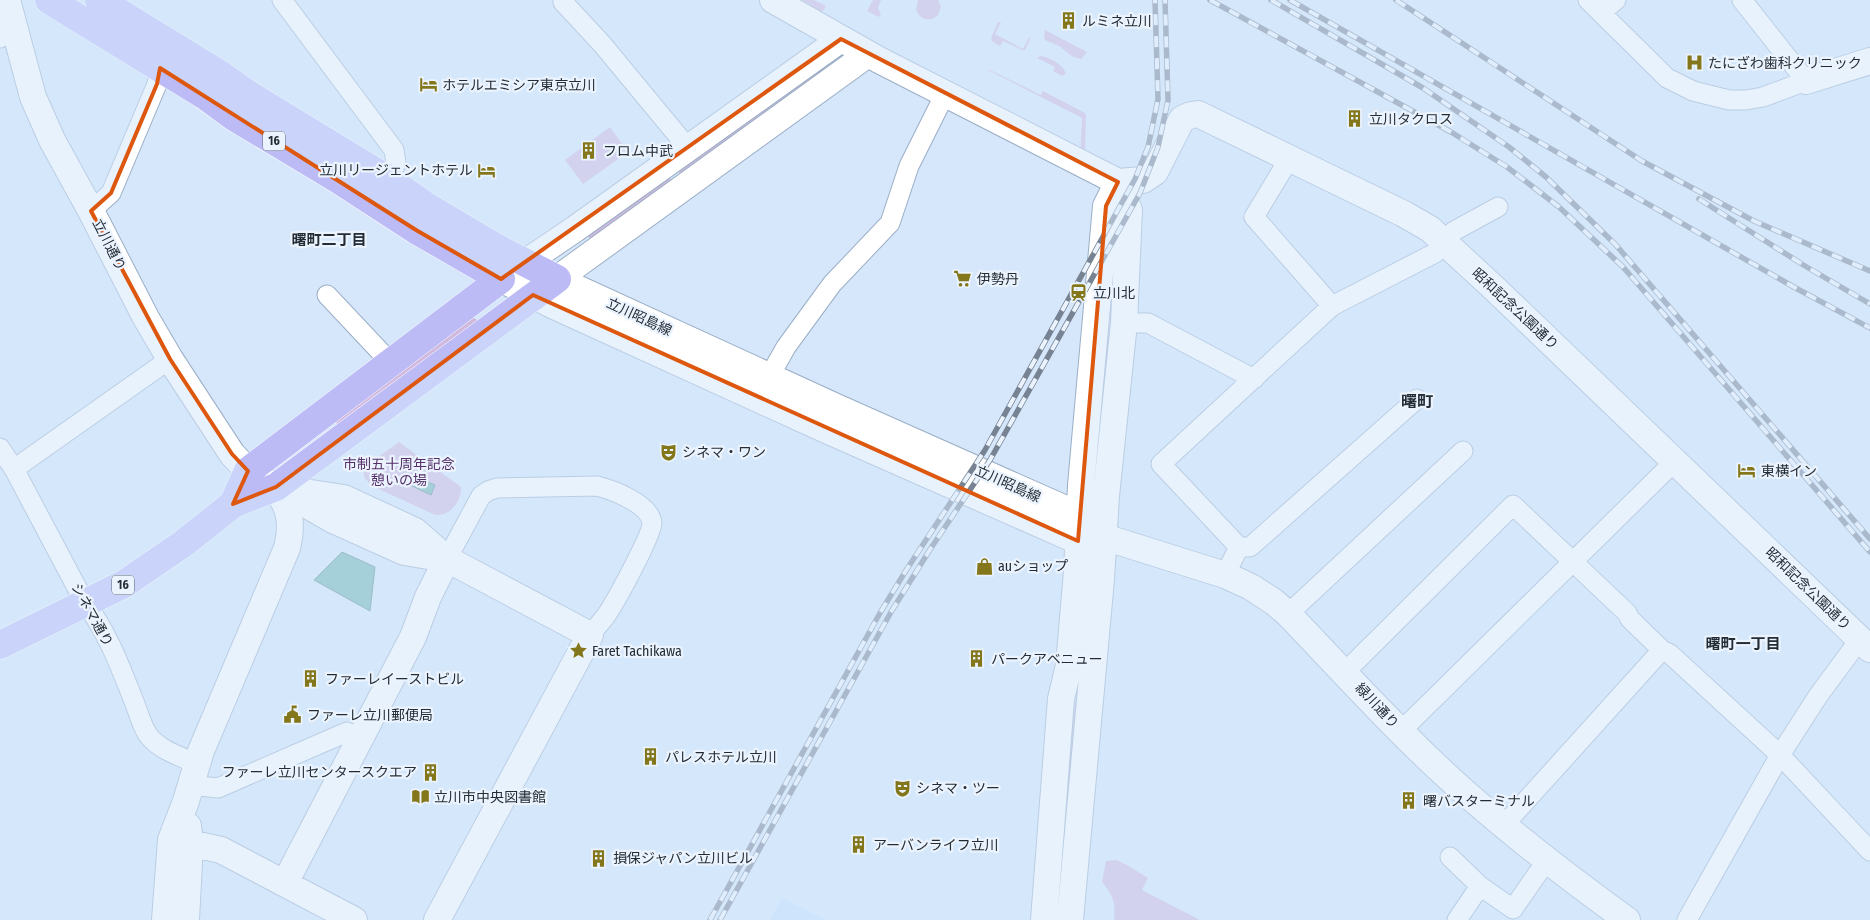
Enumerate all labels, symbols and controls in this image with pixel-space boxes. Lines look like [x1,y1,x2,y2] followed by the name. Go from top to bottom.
[1058,11,1078,31] building icon: ルミネ立川
[1082,13,1152,30] place label: ルミネ立川
[1684,53,1704,73] hospital icon: たにざわ歯科クリニック
[1708,55,1862,72] place label: たにざわ歯科クリニック
[418,75,438,95] hotel icon: ホテルエミシア東京立川
[442,77,596,94] place label: ホテルエミシア東京立川
[1345,109,1365,129] building icon: 立川タクロス
[1369,111,1453,128] place label: 立川タクロス
[263,132,285,150] road number: 16
[579,141,599,161] building icon: フロム中武
[603,143,673,160] place label: フロム中武
[477,160,497,180] hotel icon: 立川リージェントホテル
[319,162,473,179] place label: 立川リージェントホテル
[89,216,129,274] street label: 立川通り
[291,231,367,249] district label: 曙町二丁目
[1468,265,1562,353] street label: 昭和記念公園通り
[953,269,973,289] supermarket icon: 伊勢丹
[977,271,1019,288] place label: 伊勢丹
[1069,283,1089,303] station icon: 立川北
[1093,285,1135,302] place label: 立川北
[604,295,674,339] street label: 立川昭島線
[1401,392,1433,411] district label: 曙町
[658,442,678,462] theatre icon: シネマ・ワン
[682,444,766,461] place label: シネマ・ワン
[343,456,455,489] park label: 市制五十周年記念 憩いの場
[1737,461,1757,481] hotel icon: 東横イン
[973,462,1043,506] street label: 立川昭島線
[1761,463,1817,480] place label: 東横イン
[1762,544,1854,634] street label: 昭和記念公園通り
[974,556,994,576] shop icon: auショップ
[998,558,1068,575] place label: auショップ
[112,576,134,594] road number: 16
[68,580,116,650] street label: シネマ通り
[1705,635,1781,653] district label: 曙町一丁目
[568,641,588,661] place icon: Faret Tachikawa
[592,643,682,660] place label: Faret Tachikawa
[967,649,987,669] building icon: パークアベニュー
[991,651,1103,668] place label: パークアベニュー
[301,669,321,689] building icon: ファーレイーストビル
[325,671,464,688] place label: ファーレイーストビル
[1352,680,1402,732] street label: 緑川通り
[283,705,303,725] public building icon: ファーレ立川郵便局
[307,707,433,724] place label: ファーレ立川郵便局
[641,747,661,767] building icon: パレスホテル立川
[665,749,777,766] place label: パレスホテル立川
[421,762,441,782] building icon: ファーレ立川センタースクエア
[222,764,417,781] place label: ファーレ立川センタースクエア
[892,778,912,798] theatre icon: シネマ・ツー
[916,780,1000,797] place label: シネマ・ツー
[410,787,430,807] library icon: 立川市中央図書館
[434,789,546,806] place label: 立川市中央図書館
[1399,791,1419,811] building icon: 曙バスターミナル
[1423,793,1535,810] place label: 曙バスターミナル
[849,835,869,855] building icon: アーバンライフ立川
[873,837,999,854] place label: アーバンライフ立川
[589,848,609,868] building icon: 損保ジャパン立川ビル
[613,850,753,867] place label: 損保ジャパン立川ビル

